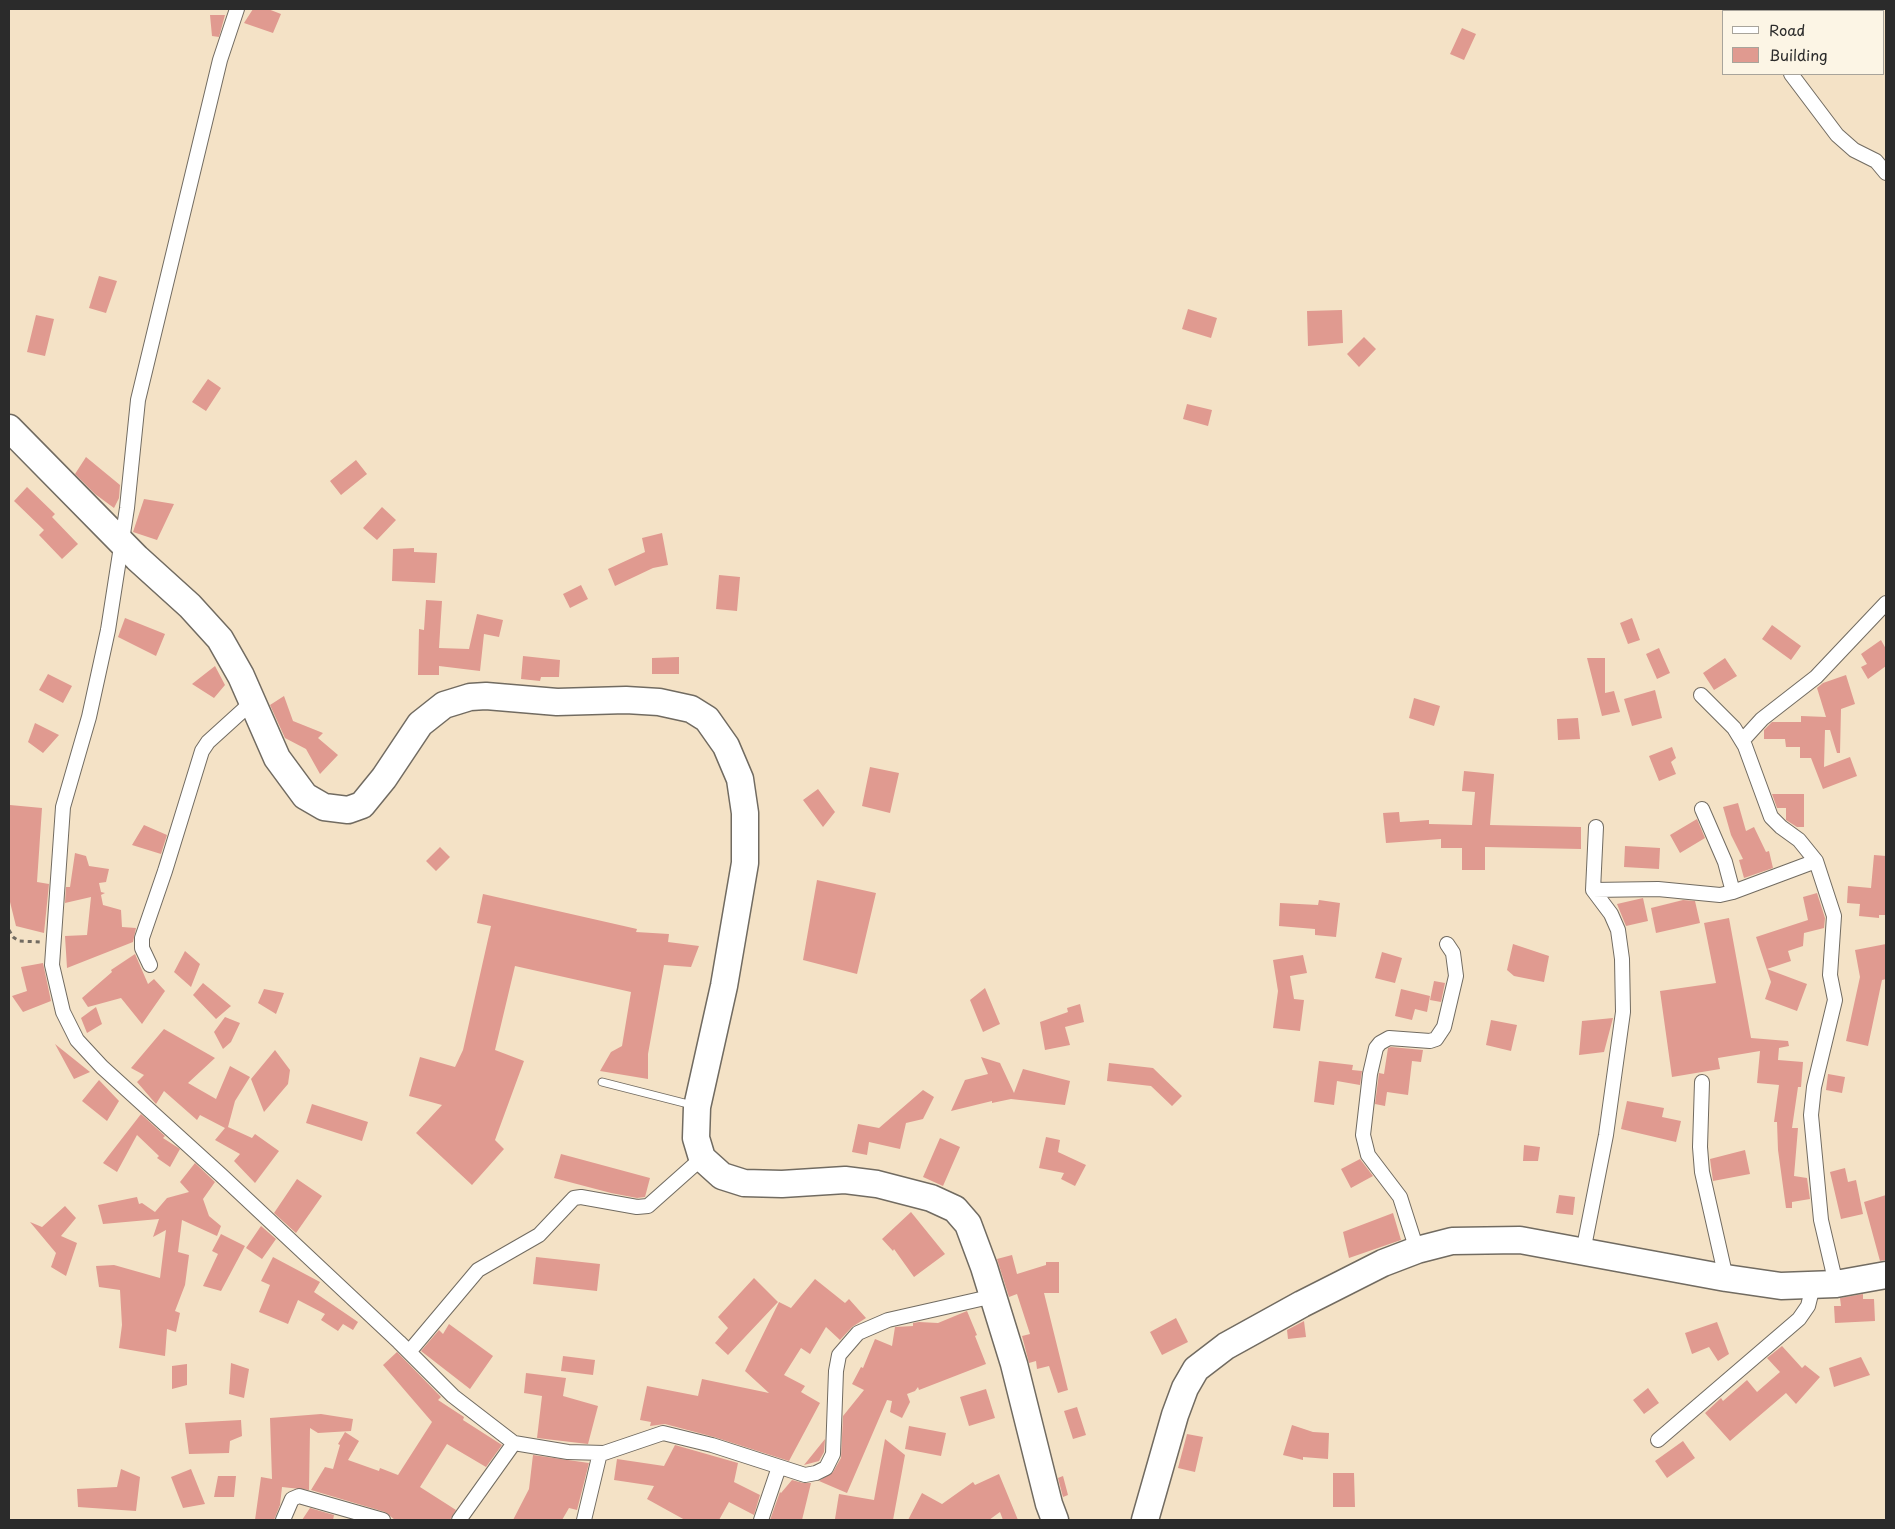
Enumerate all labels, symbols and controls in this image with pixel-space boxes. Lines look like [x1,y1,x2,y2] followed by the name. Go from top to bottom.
[1722,10,1885,75] legend
[1769,18,1805,41] text: Road
[1769,43,1828,66] text: Building

